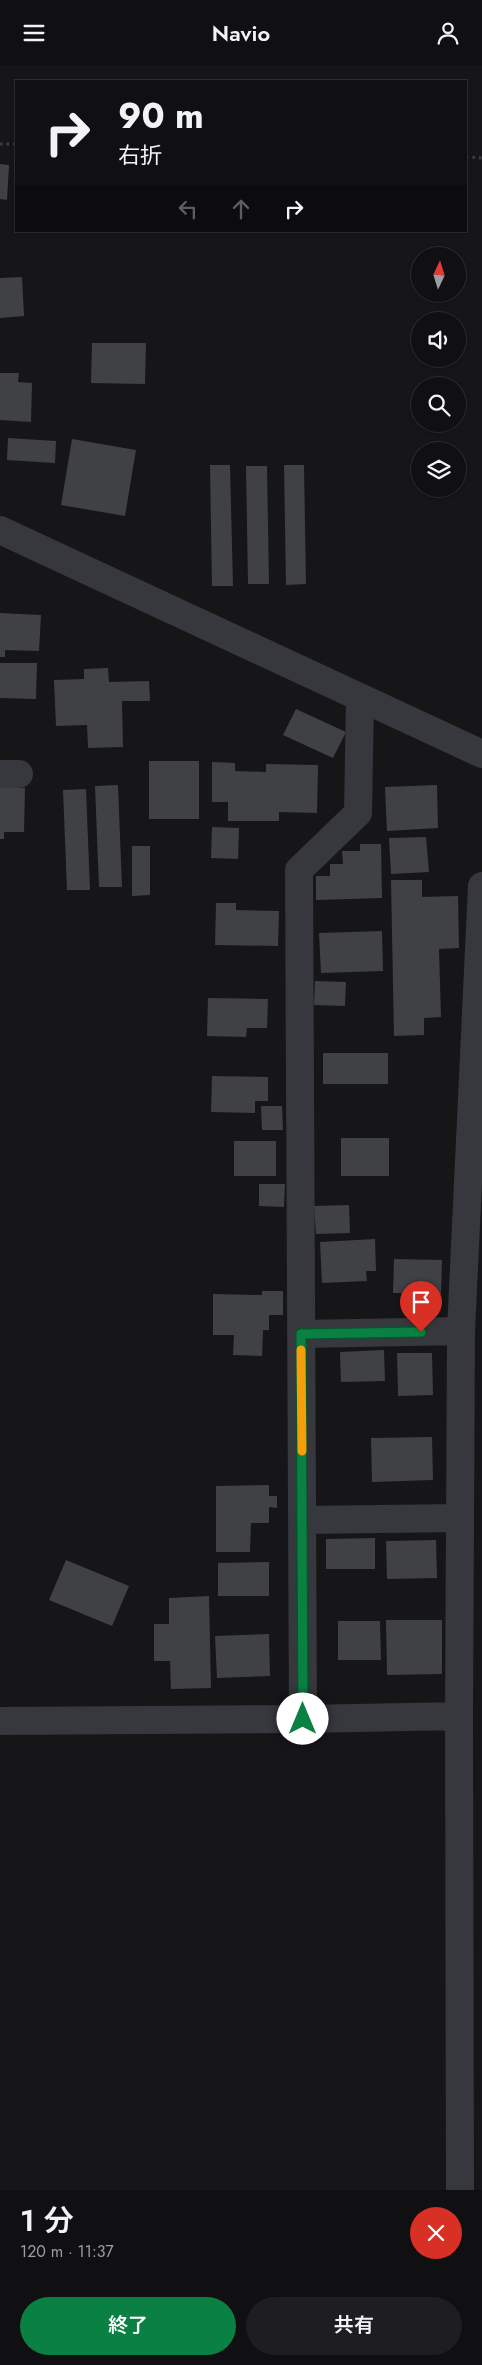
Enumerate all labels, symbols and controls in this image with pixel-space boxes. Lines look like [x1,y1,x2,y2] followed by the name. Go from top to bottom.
[212,17,270,49] text: Navio
[20,19,48,47] icon: menu
[434,19,462,47] icon: person
[118,91,204,141] text: 90 m
[35,100,100,165] icon: right
[118,139,162,171] text: 右折
[174,195,202,223] icon: left
[227,195,255,223] icon: ahead
[280,195,308,223] icon: right
[411,247,466,303] north arrow
[411,247,466,497] map controls
[411,312,466,367] button: sound
[411,377,466,432] button: search
[411,442,466,497] button: layers
[400,1281,442,1332] pin
[407,1288,435,1316] icon: arrive
[276,1692,328,1744] position arrow
[20,2199,74,2242] text: 1 分
[410,2207,462,2259] button: close
[20,2240,114,2263] text: 120 m · 11:37
[20,2297,236,2355] button: 終了
[246,2297,462,2355] button: 共有

